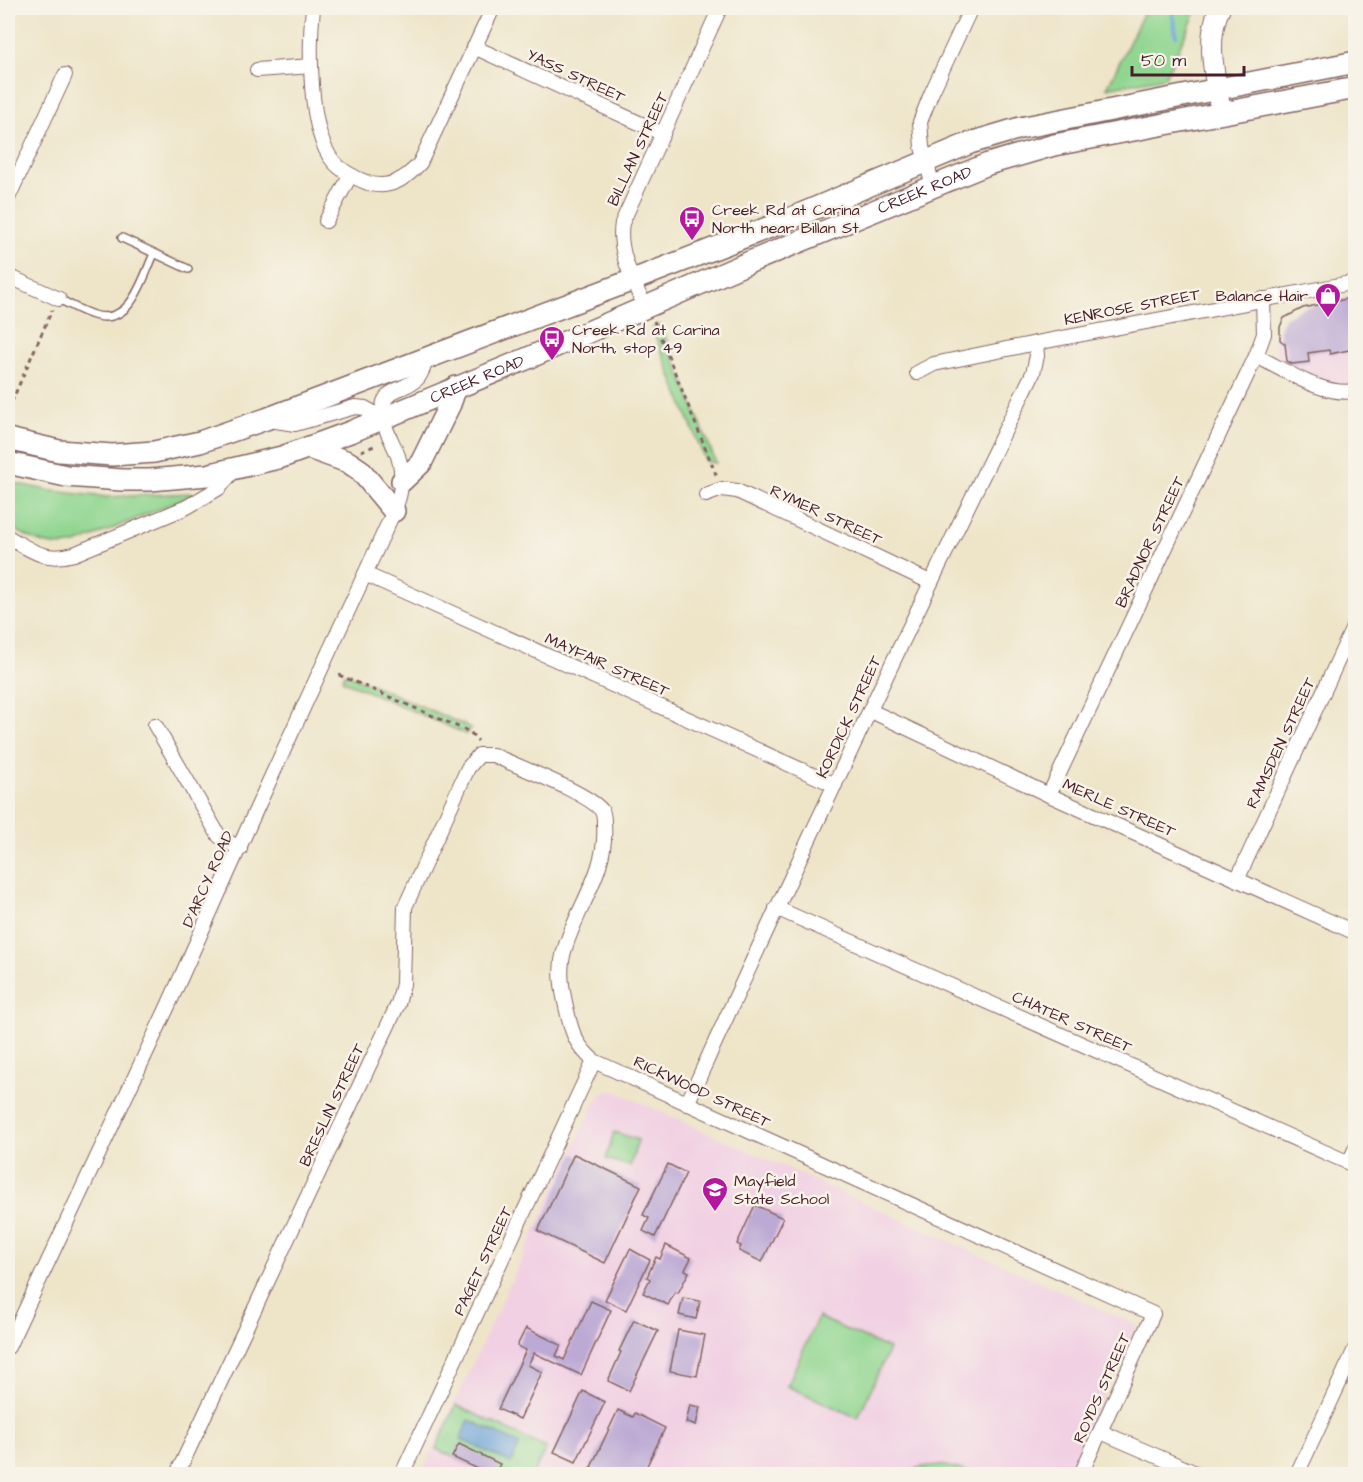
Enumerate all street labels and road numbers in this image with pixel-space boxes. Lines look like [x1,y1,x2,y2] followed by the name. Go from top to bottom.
[523,44,629,108] street label: YASS STREET
[602,88,674,209] street label: BILLAN STREET
[874,161,975,219] street label: CREEK ROAD
[1062,283,1202,331] street label: KENROSE STREET
[427,350,528,409] street label: CREEK ROAD
[1110,473,1190,611] street label: BRADNOR STREET
[767,479,886,551] street label: RYMER STREET
[541,628,673,702] street label: MAYFAIR STREET
[811,652,887,782] street label: KORDICK STREET
[1241,674,1321,812] street label: RAMSDEN STREET
[1059,773,1179,843] street label: MERLE STREET
[177,827,239,931] street label: D'ARCY ROAD
[1009,986,1135,1058] street label: CHATER STREET
[294,1040,370,1170] street label: BRESLIN STREET
[630,1051,774,1133] street label: RICKWOOD STREET
[448,1203,518,1319] street label: PAGET STREET
[1068,1329,1136,1447] street label: ROYDS STREET

